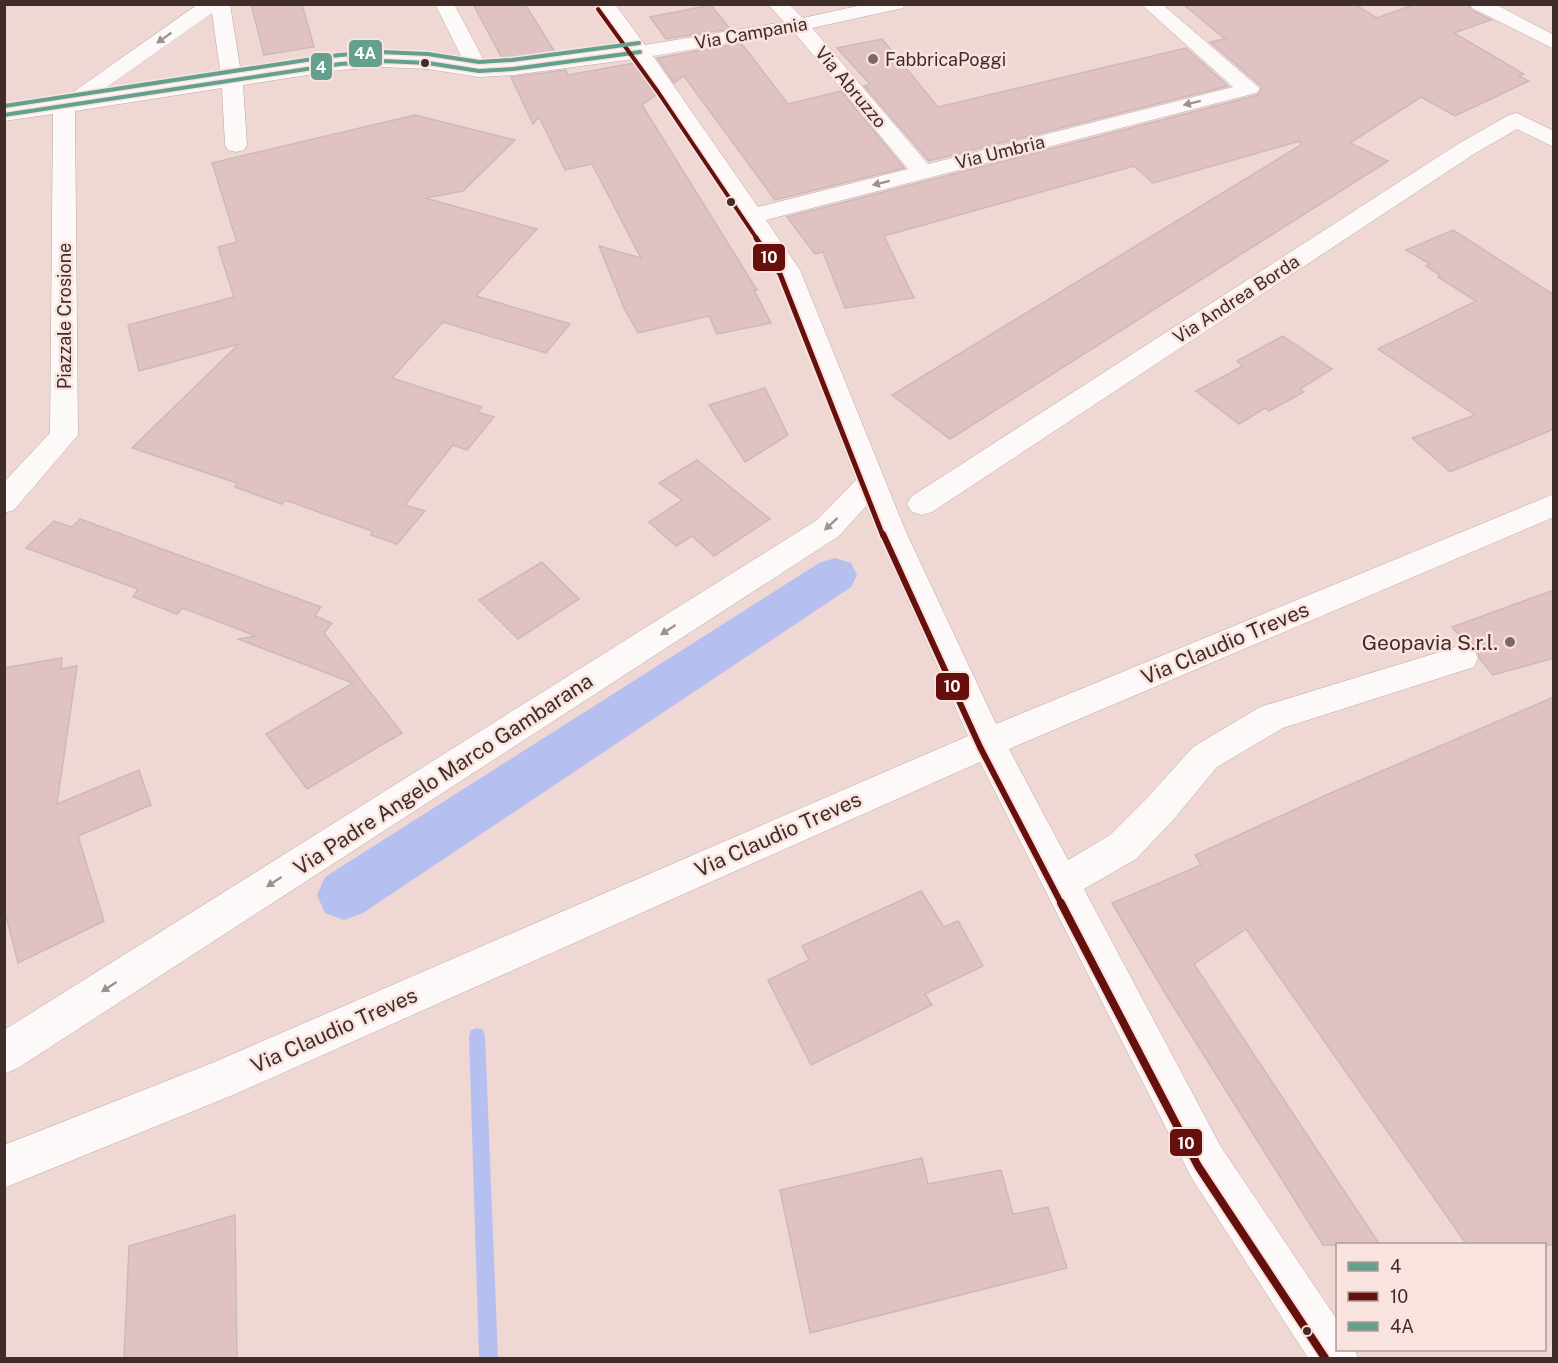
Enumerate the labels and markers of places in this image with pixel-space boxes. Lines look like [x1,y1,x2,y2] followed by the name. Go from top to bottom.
[885,49,1006,70] place label: FabbricaPoggi
[866,52,880,66] marker: FabbricaPoggi
[419,57,431,69] unlabelled marker
[725,196,737,208] unlabelled marker
[1362,630,1498,655] place label: Geopavia S.r.l.
[1503,635,1517,649] marker: Geopavia S.r.l.
[1301,1325,1313,1337] unlabelled marker

